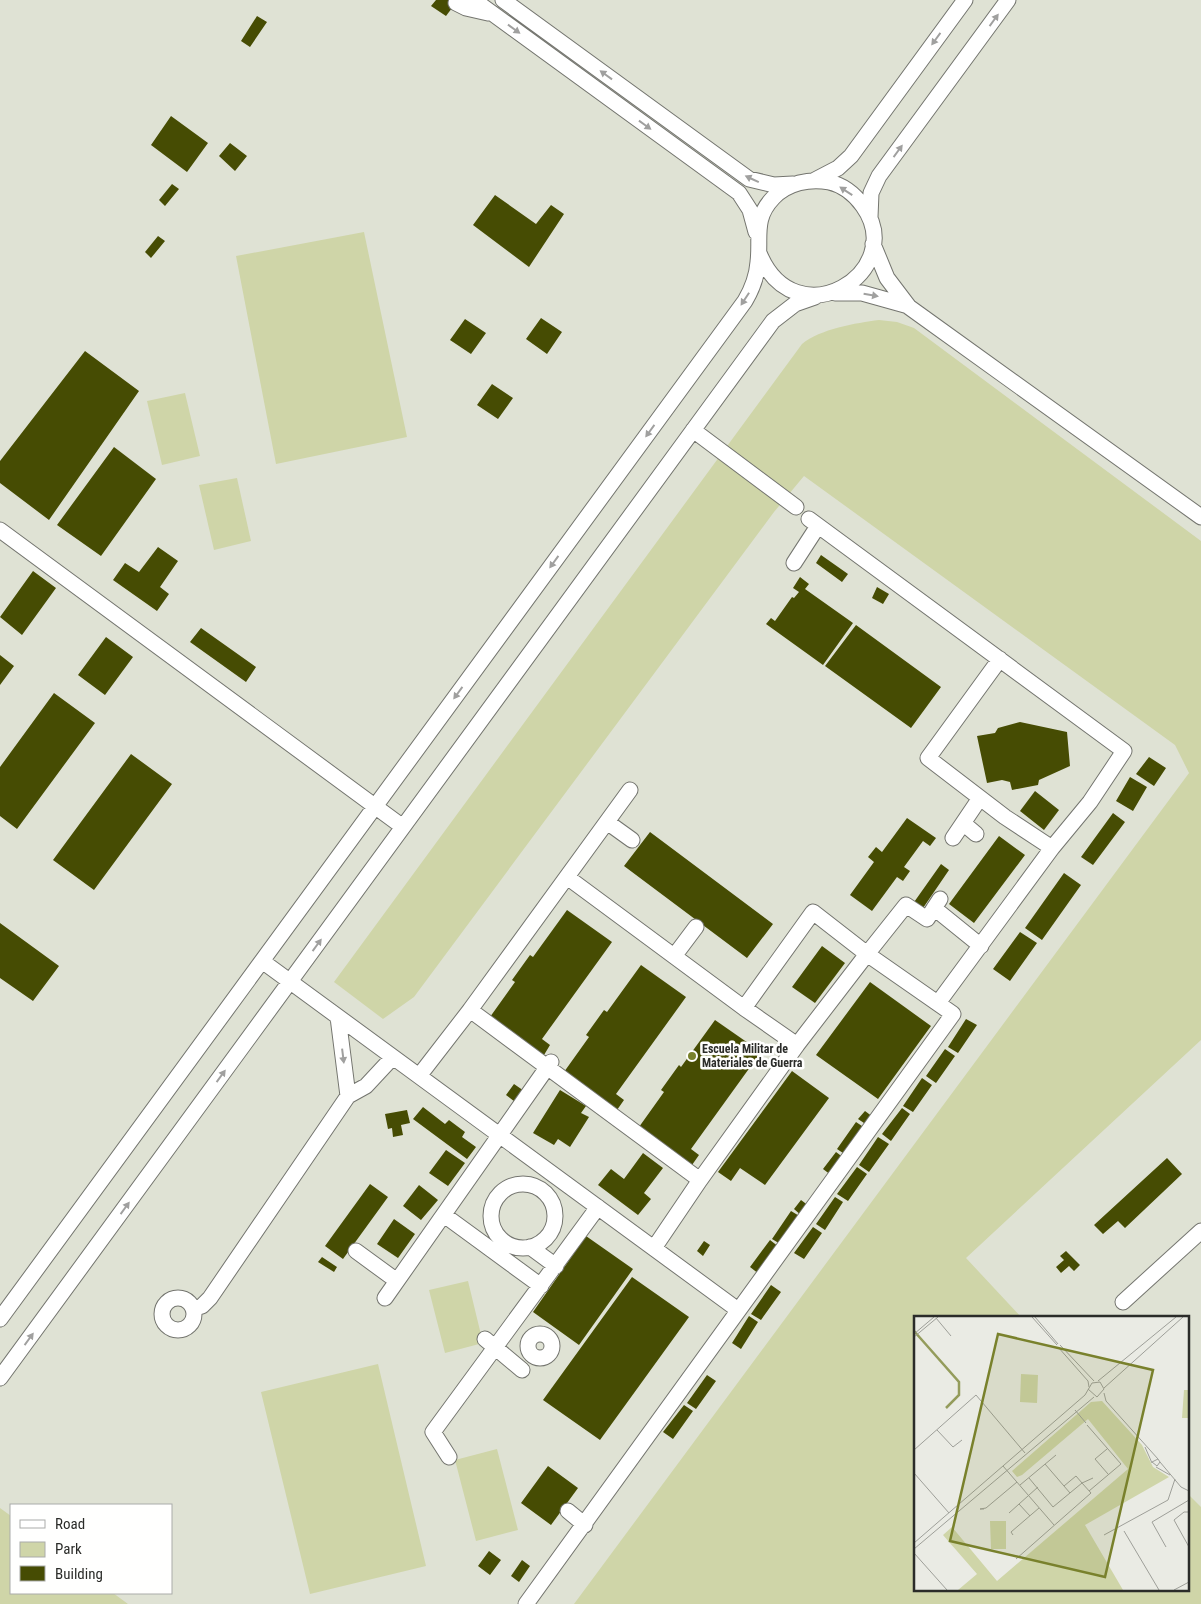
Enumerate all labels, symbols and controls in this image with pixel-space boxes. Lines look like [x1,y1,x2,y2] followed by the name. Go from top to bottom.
[988,13,998,26] one-way arrow
[507,24,521,34] one-way arrow
[931,32,941,46] one-way arrow
[599,70,613,80] one-way arrow
[638,120,652,130] one-way arrow
[892,145,903,158] one-way arrow
[745,175,759,183] one-way arrow
[839,186,853,196] one-way arrow
[864,291,880,299] one-way arrow
[740,293,750,306] one-way arrow
[645,424,655,438] one-way arrow
[549,555,559,569] one-way arrow
[453,686,463,700] one-way arrow
[311,939,322,952] one-way arrow
[702,1042,803,1070] place label: Escuela Militar de Materiales de Guerra
[339,1049,347,1065] one-way arrow
[686,1050,698,1062] marker: Escuela Militar de Materiales de Guerra
[215,1070,226,1083] one-way arrow
[120,1201,130,1215] one-way arrow
[914,1316,1188,1592] inset map
[24,1332,34,1346] one-way arrow
[10,1504,172,1594] legend
[55,1515,85,1533] text: Road
[55,1540,82,1558] text: Park
[55,1565,103,1583] text: Building

